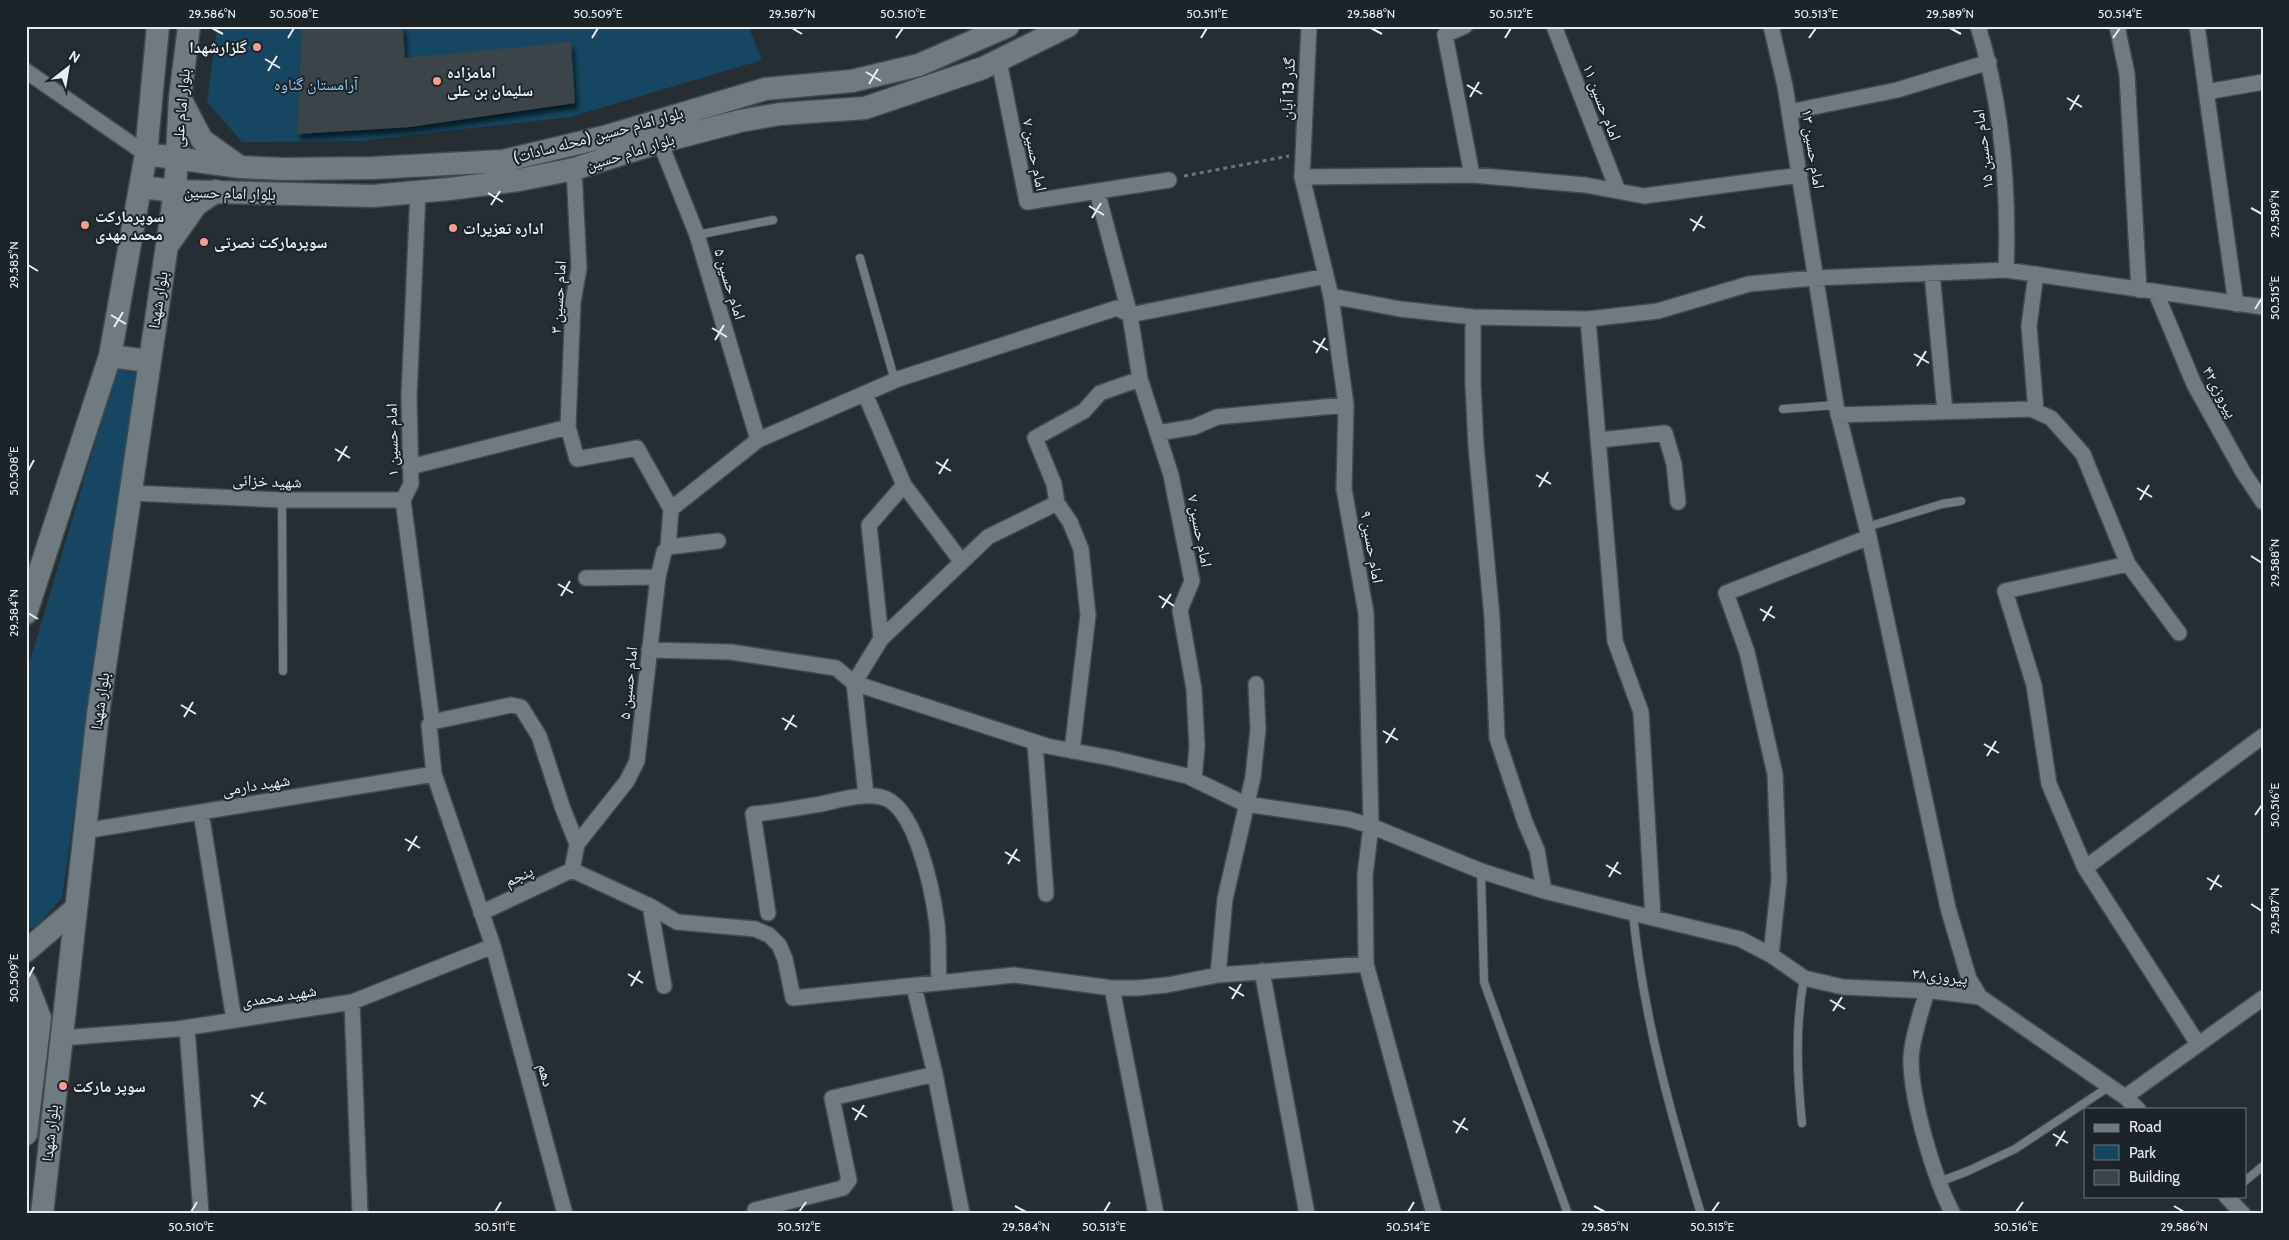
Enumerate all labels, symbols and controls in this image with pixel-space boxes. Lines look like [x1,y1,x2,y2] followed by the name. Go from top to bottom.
[188,6,236,21] text: 29.586°N
[269,6,319,21] text: 50.508°E
[574,6,623,21] text: 50.509°E
[768,6,816,21] text: 29.587°N
[880,6,926,21] text: 50.510°E
[1186,6,1228,21] text: 50.511°E
[1347,6,1395,21] text: 29.588°N
[1489,6,1533,21] text: 50.512°E
[1794,6,1838,21] text: 50.513°E
[1926,6,1974,21] text: 29.589°N
[2098,6,2143,21] text: 50.514°E
[189,38,247,57] place label: گلزارشهدا
[251,41,263,53] marker: گلزارشهدا
[42,42,92,92] north arrow
[66,47,84,67] text: N
[1277,57,1300,121] street label: گذر 13 آبان
[1578,61,1625,143] street label: امام حسین ۱۱
[447,63,533,100] place label: امامزاده سلیمان بن علی
[168,68,195,148] street label: بلوار امام علی
[274,75,359,95] park label: آرامستان گناوه
[431,75,443,87] marker: امامزاده سلیمان بن علی
[511,103,685,167] street label: بلوار امام حسین (محله سادات)
[1796,108,1829,190] street label: امام حسین ۱۳
[1969,108,1998,190] street label: امام حسین ۱۵
[1018,117,1051,193] street label: امام حسین ۷
[583,129,677,175] street label: بلوار امام حسین
[184,182,276,205] street label: بلوار امام حسین
[2267,190,2282,238] text: 29.589°N
[95,207,164,244] place label: سوپرمارکت محمد مهدی
[79,219,91,231] marker: سوپرمارکت محمد مهدی
[463,219,544,238] place label: اداره تعزیرات
[447,222,459,234] marker: اداره تعزیرات
[214,233,328,252] place label: سوپرمارکت نصرتی
[198,236,210,248] marker: سوپرمارکت نصرتی
[6,241,21,289] text: 29.585°N
[709,246,750,322] street label: امام حسین ۵
[546,260,571,334] street label: امام حسین ۳
[144,270,172,330] street label: بلوار شهدا
[2267,276,2282,320] text: 50.515°E
[2198,363,2242,422] street label: پیروزی۴۲
[382,403,403,477] street label: امام حسین ۱
[6,446,21,496] text: 50.508°E
[232,470,302,493] street label: شهید خزائی
[1183,493,1216,569] street label: امام حسین ۷
[1355,509,1388,585] street label: امام حسین ۹
[2267,539,2282,587] text: 29.588°N
[6,589,21,637] text: 29.584°N
[615,646,642,721] street label: امام حسین ۵
[87,671,113,731] street label: بلوار شهدا
[221,770,291,801] street label: شهید دارمی
[2267,782,2282,827] text: 50.516°E
[502,861,537,892] street label: پنجم
[2267,887,2282,935] text: 29.587°N
[6,953,21,1002] text: 50.509°E
[1911,964,1969,989] street label: پیروزی۳۸
[240,981,318,1012] street label: شهید محمدی
[533,1061,558,1089] street label: دهم
[73,1077,146,1096] place label: سوپر مارکت
[57,1080,69,1092] marker: سوپر مارکت
[38,1103,62,1163] street label: بلوار شهدا
[2084,1108,2246,1198] legend
[2129,1118,2162,1136] text: Road
[2129,1144,2156,1162] text: Park
[2129,1168,2180,1186] text: Building
[168,1219,214,1234] text: 50.510°E
[474,1219,516,1234] text: 50.511°E
[777,1219,821,1234] text: 50.512°E
[1002,1219,1050,1234] text: 29.584°N
[1082,1219,1126,1234] text: 50.513°E
[1386,1219,1431,1234] text: 50.514°E
[1581,1219,1629,1234] text: 29.585°N
[1690,1219,1734,1234] text: 50.515°E
[1994,1219,2039,1234] text: 50.516°E
[2160,1219,2208,1234] text: 29.586°N

